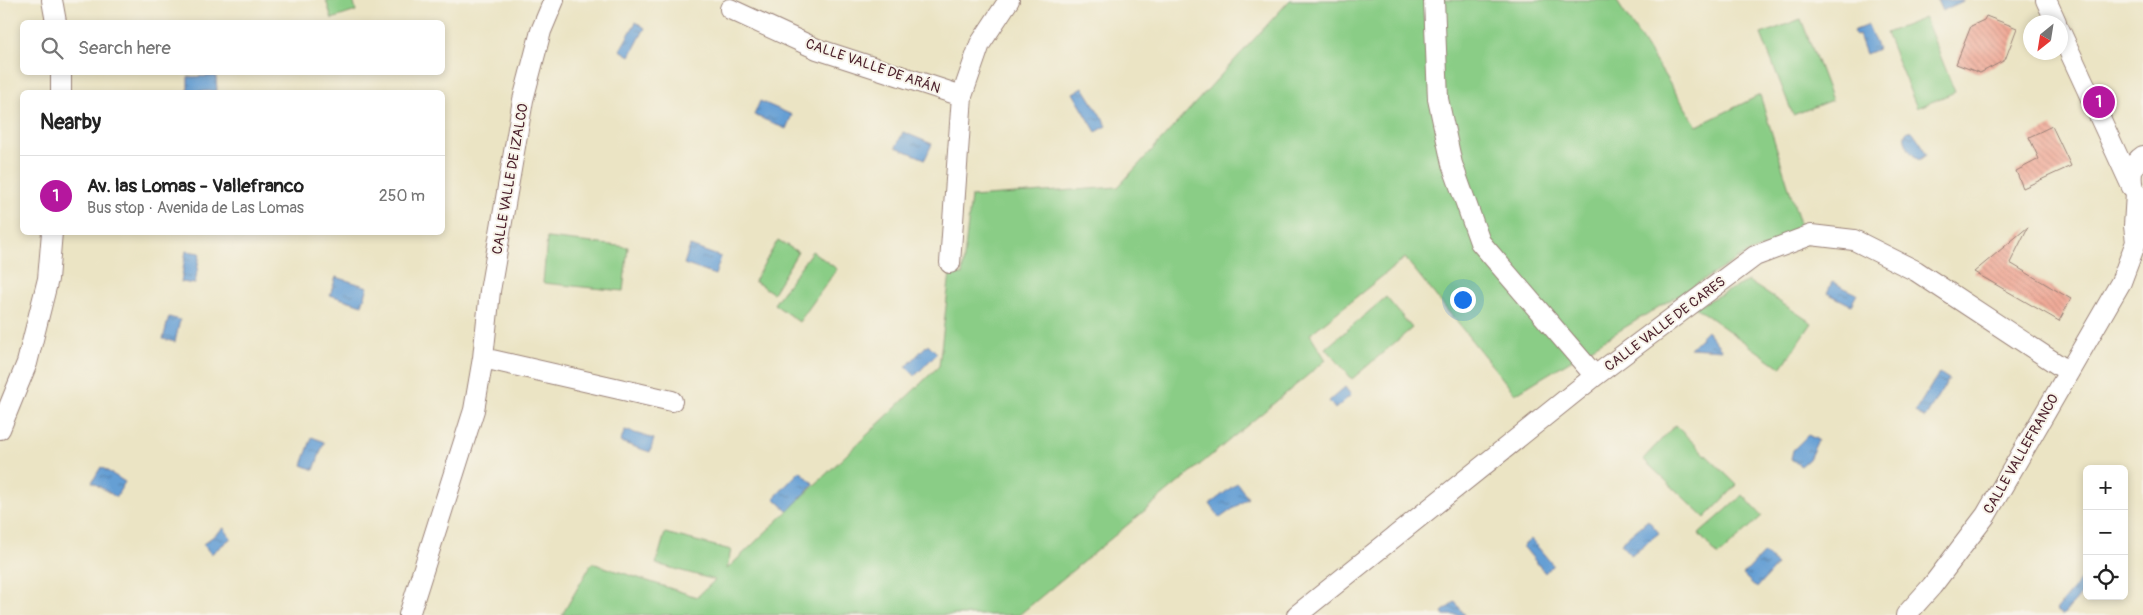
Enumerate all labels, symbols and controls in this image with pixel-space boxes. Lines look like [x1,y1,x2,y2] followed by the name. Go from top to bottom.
[2023,15,2068,60] north arrow
[20,20,445,75] search box
[38,34,66,62] icon: search
[803,34,943,97] street label: CALLE VALLE DE ARÁN
[78,36,171,60] text: Search here
[2083,83,2115,121] pin: 1
[488,102,532,256] street label: CALLE VALLE DE IZALCO
[40,109,101,136] text: Nearby
[87,174,304,198] text: Av. las Lomas - Vallefranco
[53,186,59,206] text: 1
[379,186,425,206] text: 250 m
[87,198,304,218] text: Bus stop · Avenida de Las Lomas
[1601,273,1729,375] street label: CALLE VALLE DE CARES
[1450,287,1476,313] your location
[1980,391,2062,517] street label: CALLE VALLEFRANCO
[2083,465,2128,600] map controls
[2083,465,2128,510] button: +
[2083,510,2128,555] button: −
[2083,555,2128,600] button: locate

